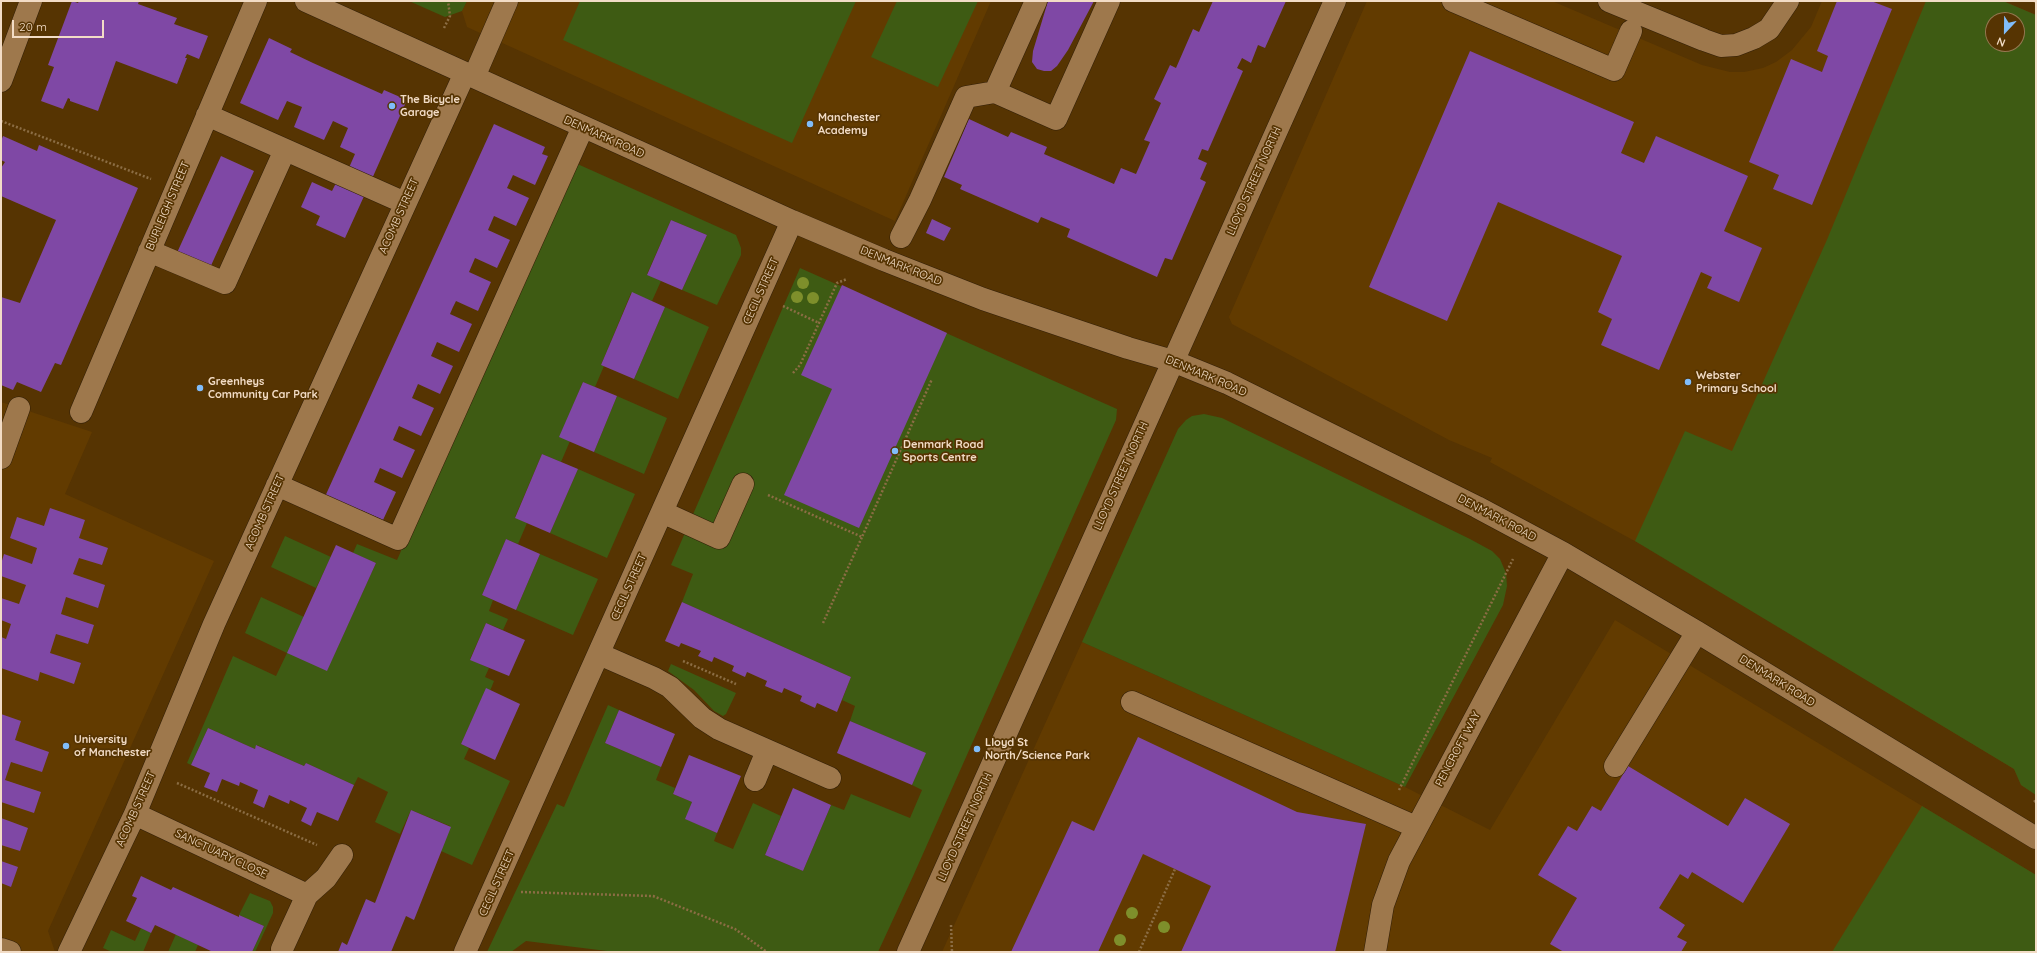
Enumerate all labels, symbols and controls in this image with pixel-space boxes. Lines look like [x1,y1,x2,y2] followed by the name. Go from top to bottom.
[14,12,106,38] scale bar
[1985,12,2025,52] north arrow
[19,19,47,34] text: 20 m
[1995,34,2007,50] text: N
[400,93,460,119] place label: The Bicycle Garage
[387,101,397,111] marker: The Bicycle Garage
[818,111,880,137] place label: Manchester Academy
[562,113,646,161] street label: DENMARK ROAD
[805,119,815,129] marker: Manchester Academy
[1224,125,1284,237] street label: LLOYD STREET NORTH
[143,160,193,252] street label: BURLEIGH STREET
[376,176,422,256] street label: ACOMB STREET
[858,244,944,288] street label: DENMARK ROAD
[740,256,782,326] street label: CECIL STREET
[1163,353,1249,399] street label: DENMARK ROAD
[1696,369,1777,395] place label: Webster Primary School
[208,375,318,401] place label: Greenheys Community Car Park
[1683,377,1693,387] marker: Webster Primary School
[195,383,205,393] marker: Greenheys Community Car Park
[1091,420,1151,532] street label: LLOYD STREET NORTH
[903,438,983,464] place label: Denmark Road Sports Centre
[890,446,900,456] marker: Denmark Road Sports Centre
[242,472,288,552] street label: ACOMB STREET
[1456,492,1538,544] street label: DENMARK ROAD
[608,552,650,622] street label: CECIL STREET
[1737,652,1817,710] street label: DENMARK ROAD
[1433,709,1483,789] street label: PENCROFT WAY
[74,733,151,759] place label: University of Manchester
[985,736,1090,762] place label: Lloyd St North/Science Park
[61,741,71,751] marker: University of Manchester
[972,744,982,754] marker: Lloyd St North/Science Park
[113,769,159,849] street label: ACOMB STREET
[935,771,995,883] street label: LLOYD STREET NORTH
[173,827,269,881] street label: SANCTUARY CLOSE
[476,848,518,918] street label: CECIL STREET

